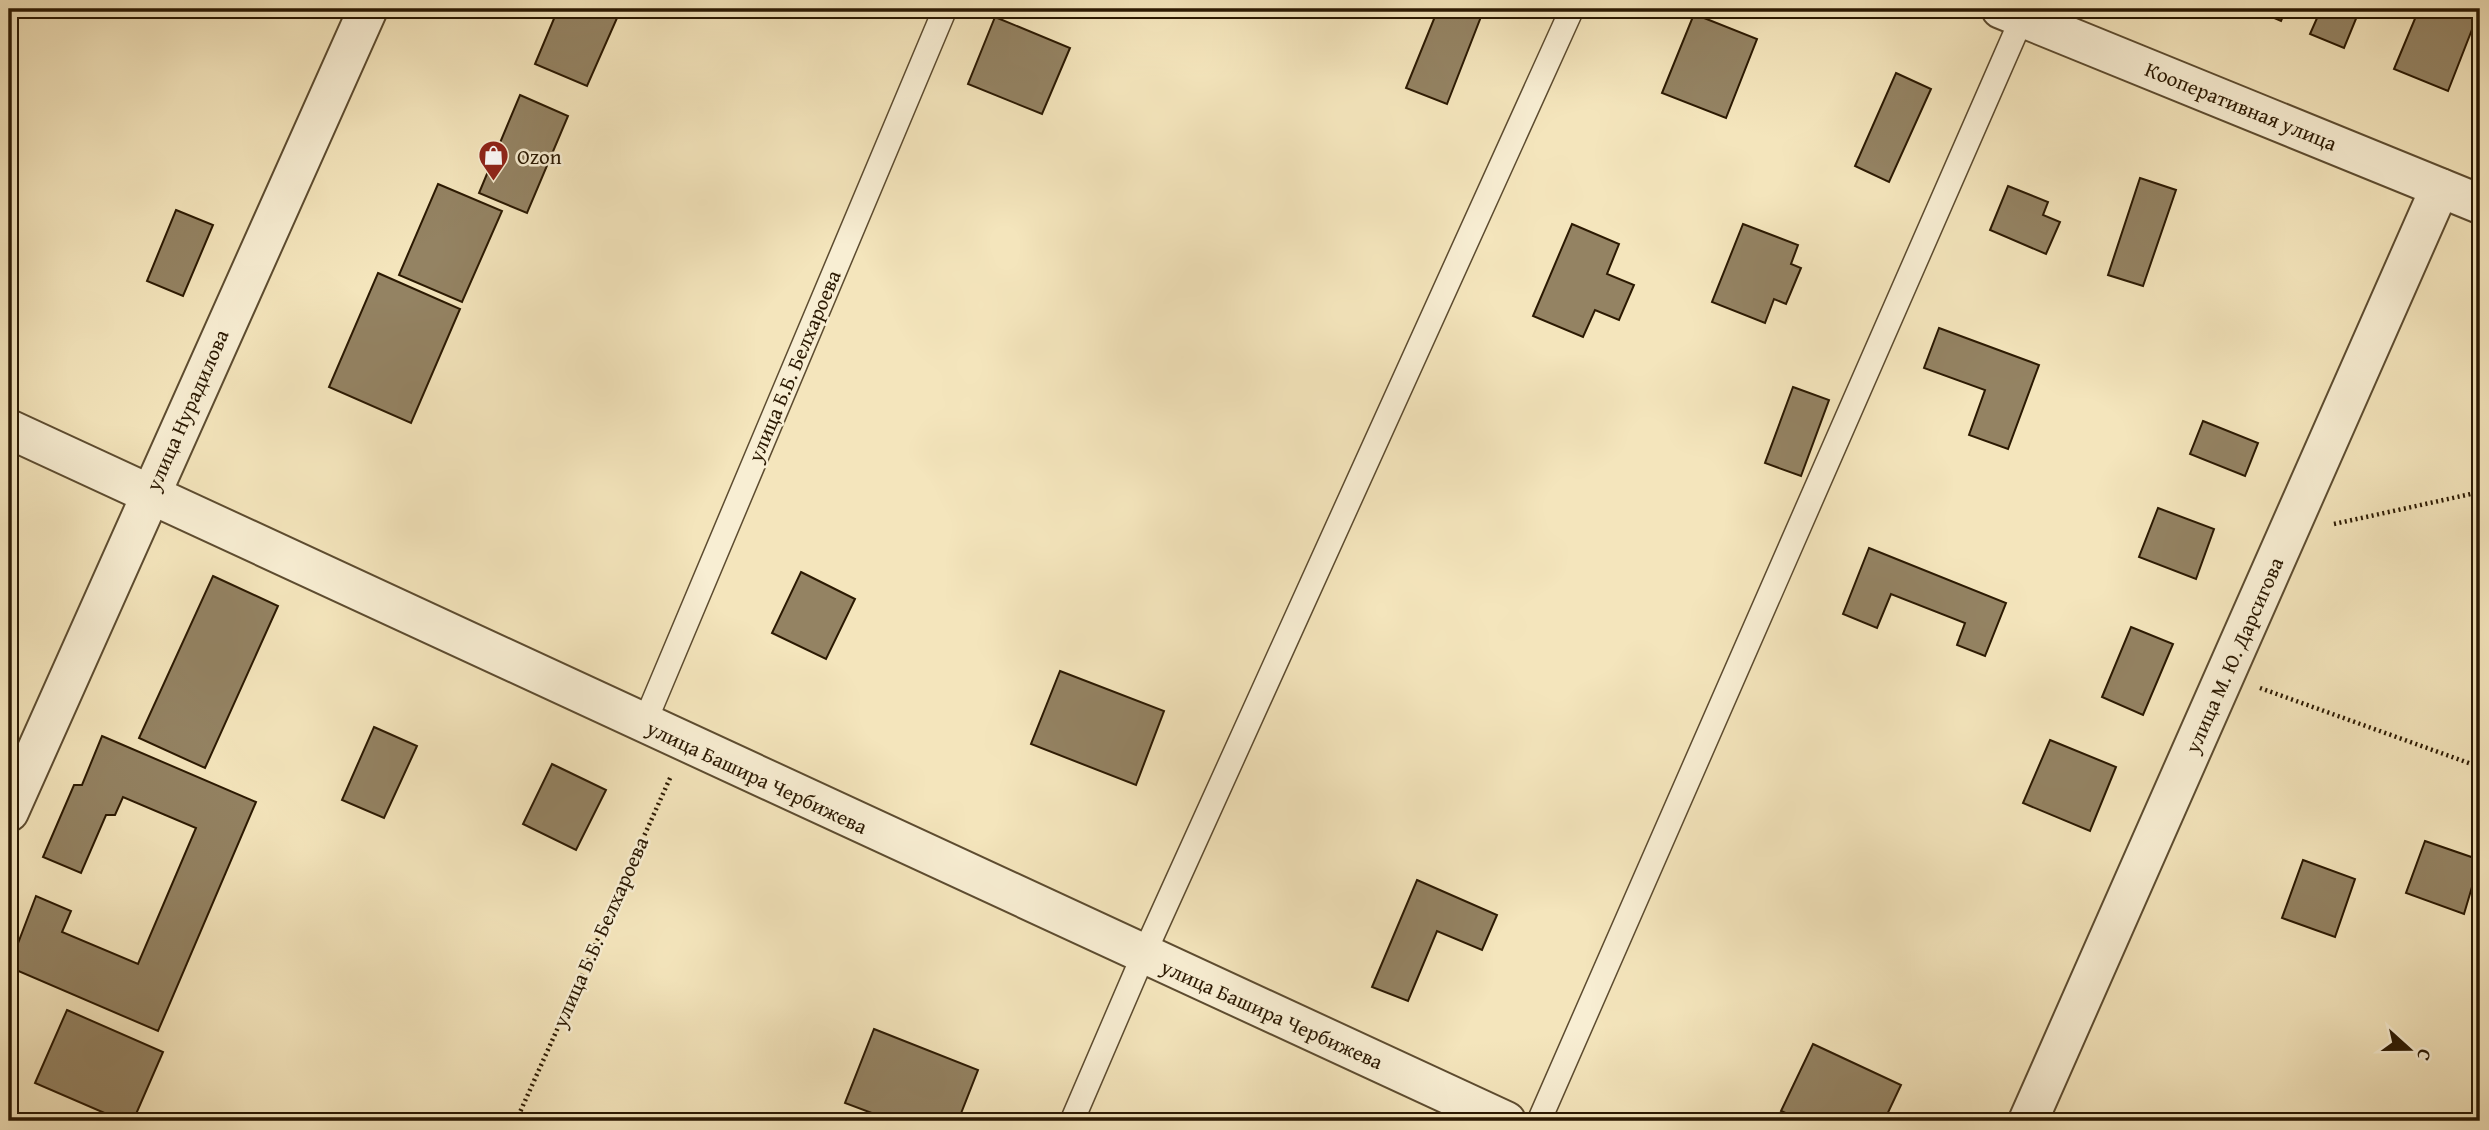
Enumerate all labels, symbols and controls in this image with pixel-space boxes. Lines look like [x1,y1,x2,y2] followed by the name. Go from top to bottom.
[2140,53,2342,159] street label: Кооперативная улица
[477,139,511,183] shop icon: Ozon
[517,141,562,172] place label: Ozon
[739,265,849,468] street label: улица Б.Б. Белхароева
[137,324,236,497] street label: улица Нурадилова
[2176,552,2291,759] street label: улица М. Ю. Дарсигова
[641,712,872,842] street label: улица Башира Чербижева
[544,832,656,1033] street label: улица Б.Б. Белхароева
[1155,951,1388,1077] street label: улица Башира Чербижева
[2374,1014,2444,1084] north arrow
[2410,1045,2440,1065] text: С

